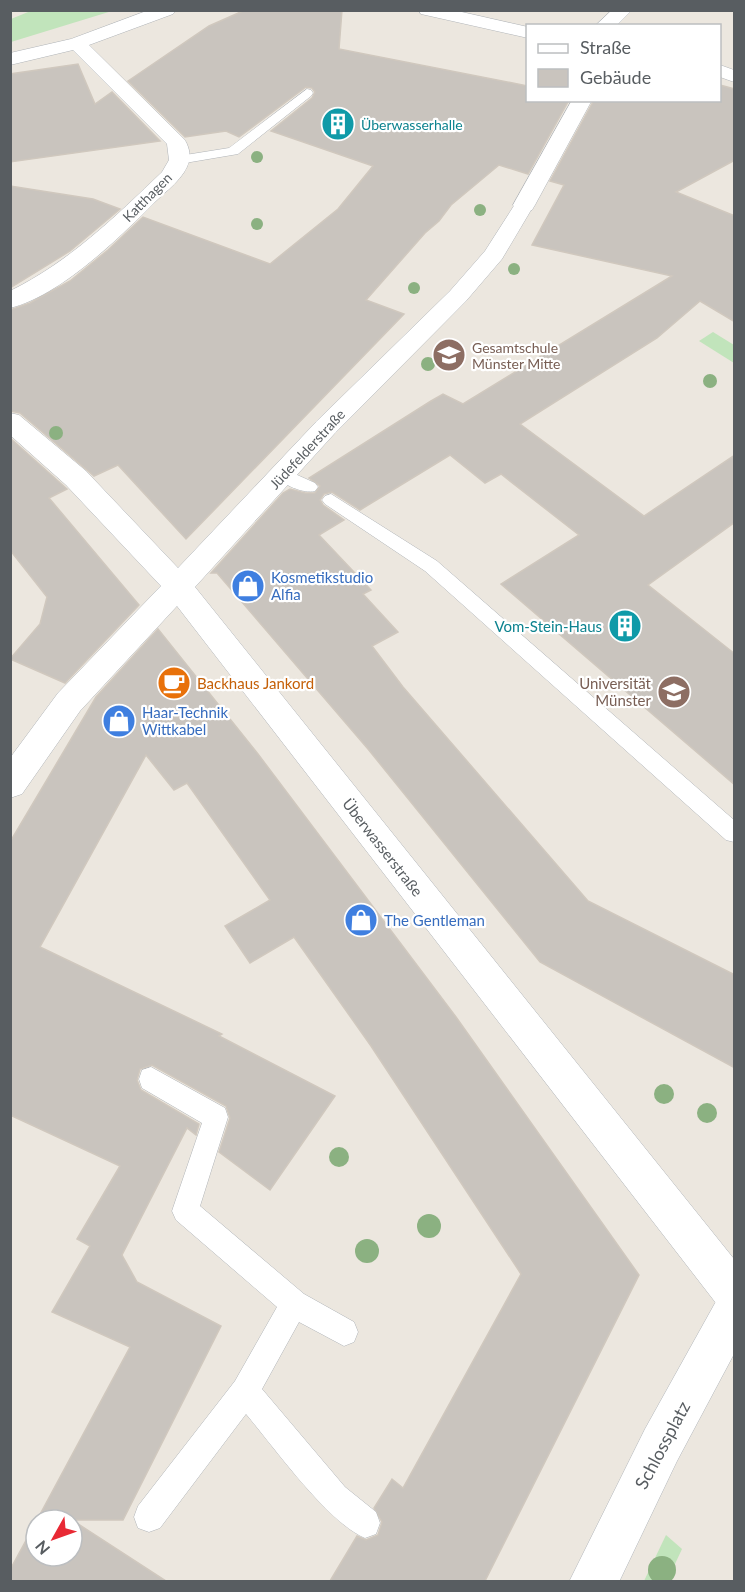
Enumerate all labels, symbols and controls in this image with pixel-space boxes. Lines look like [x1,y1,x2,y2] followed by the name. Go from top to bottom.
[526,24,721,102] legend
[580,36,631,58] text: Straße
[580,66,651,88] text: Gebäude
[320,106,356,142] building icon: Überwasserhalle
[361,116,463,133] place label: Überwasserhalle
[119,169,175,225] street label: Katthagen
[431,337,467,373] school or university icon: Gesamtschule Münster Mitte
[472,339,561,372] place label: Gesamtschule Münster Mitte
[266,406,348,492] street label: Jüdefelderstraße
[230,568,266,604] shop icon: Kosmetikstudio Alfia
[271,568,373,603] place label: Kosmetikstudio Alfia
[607,608,643,644] building icon: Vom-Stein-Haus
[494,617,602,635] place label: Vom-Stein-Haus
[156,665,192,701] cafe icon: Backhaus Jankord
[197,674,314,692] place label: Backhaus Jankord
[579,674,652,709] place label: Universität Münster
[656,674,692,710] school or university icon: Universität Münster
[101,703,137,739] shop icon: Haar-Technik Wittkabel
[142,703,228,738] place label: Haar-Technik Wittkabel
[339,794,427,900] street label: Überwasserstraße
[343,902,379,938] shop icon: The Gentleman
[384,911,485,929] place label: The Gentleman
[630,1397,694,1493] street label: Schlossplatz
[24,1508,84,1568] north arrow
[31,1537,53,1559] text: N

